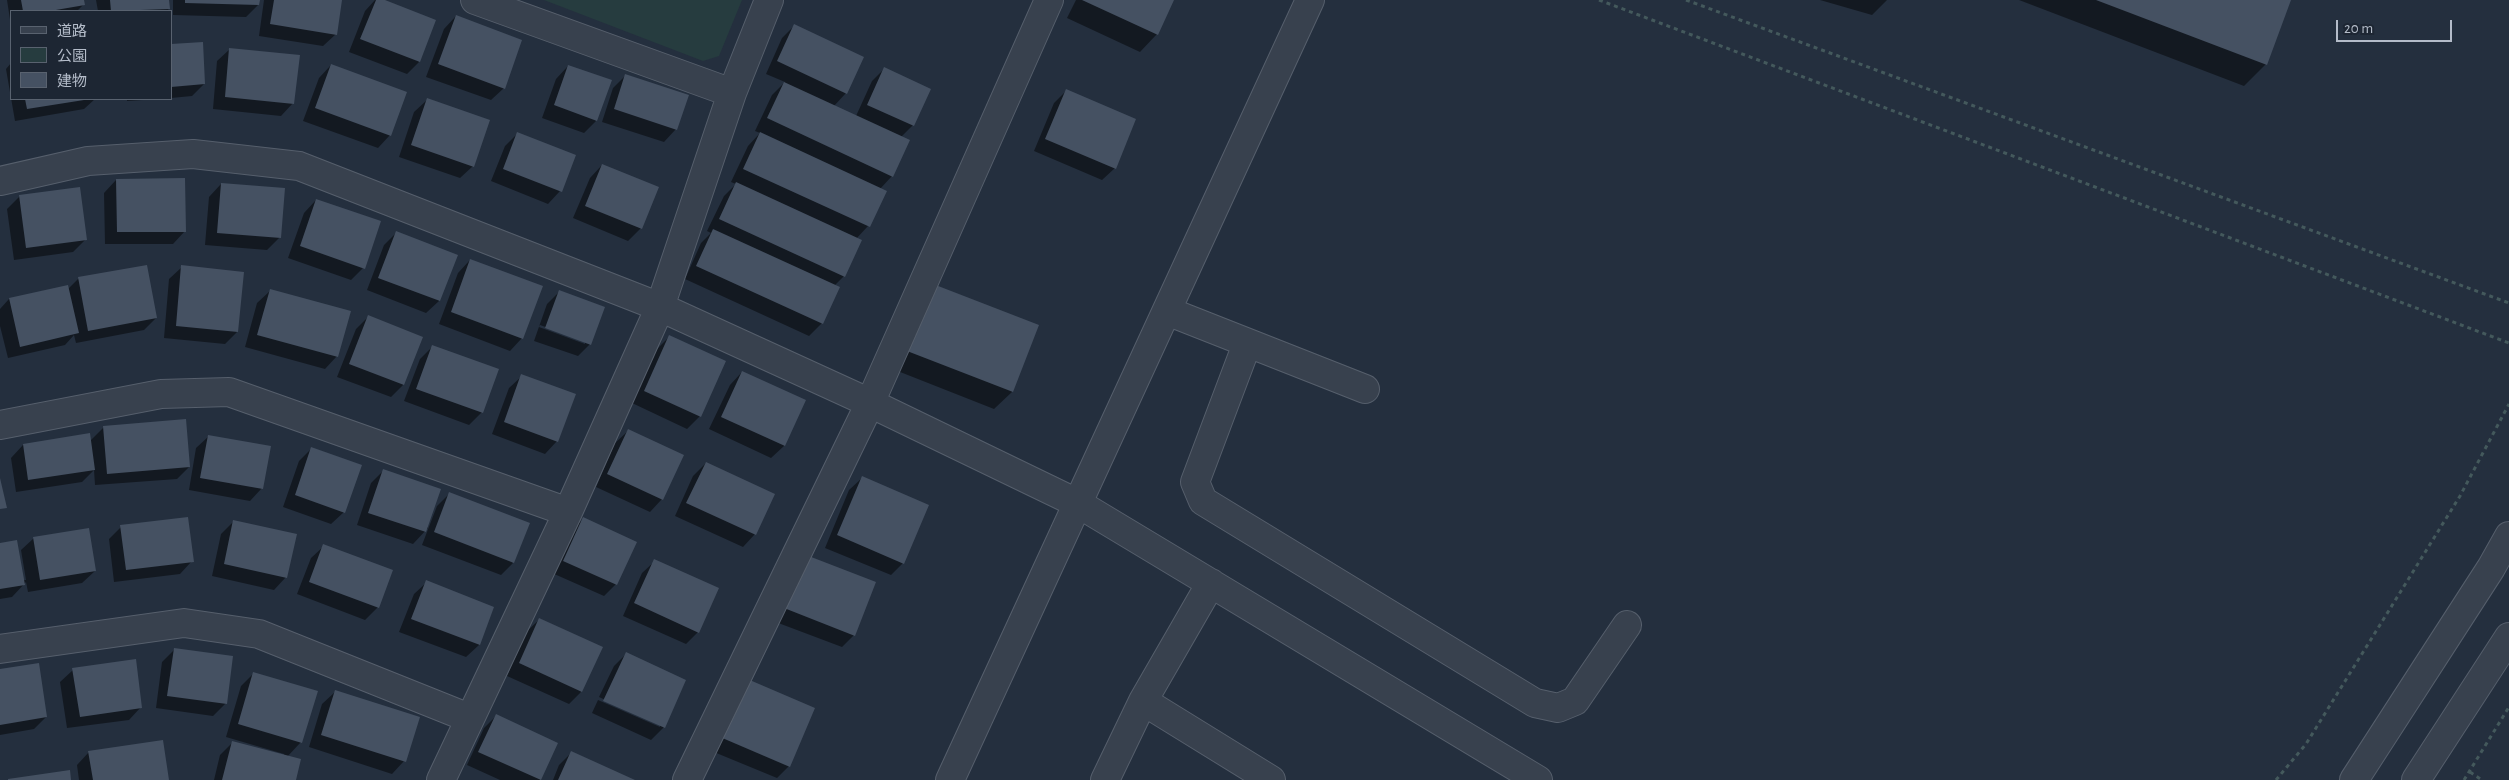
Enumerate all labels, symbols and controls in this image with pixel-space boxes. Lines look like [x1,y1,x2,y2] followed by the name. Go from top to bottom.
[10,10,172,100] legend
[2339,10,2455,42] scale bar
[2344,21,2373,36] text: 20 m
[57,24,87,39] text: 道路
[57,49,87,64] text: 公園
[57,74,87,89] text: 建物

